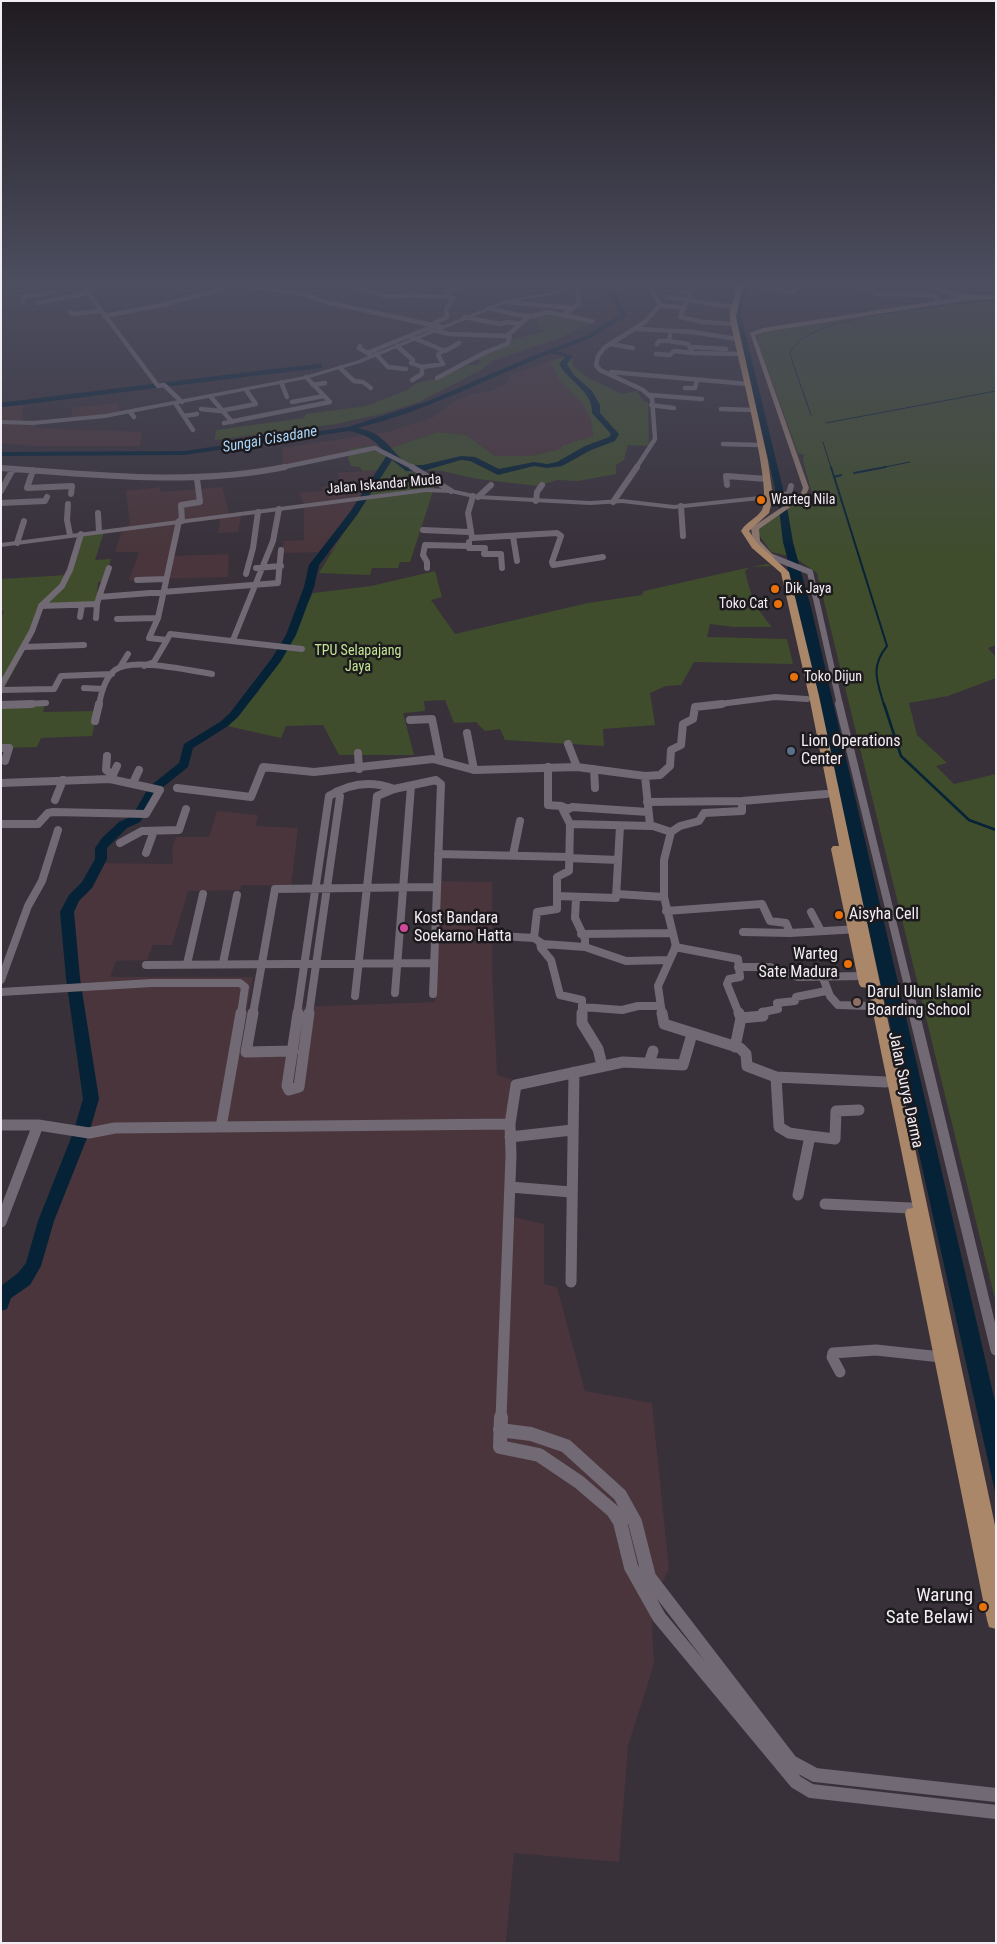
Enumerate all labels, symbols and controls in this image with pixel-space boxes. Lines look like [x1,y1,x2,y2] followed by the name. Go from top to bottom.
[221,423,319,457] water label: Sungai Cisadane
[326,472,442,498] street label: Jalan Iskandar Muda
[771,492,835,508] place label: Warteg Nila
[755,494,767,506] marker: Warteg Nila
[785,581,832,597] place label: Dik Jaya
[769,583,781,595] marker: Dik Jaya
[719,596,768,612] place label: Toko Cat
[772,598,784,610] marker: Toko Cat
[314,643,402,676] park label: TPU Selapajang Jaya
[804,669,862,685] place label: Toko Dijun
[788,671,800,683] marker: Toko Dijun
[801,732,900,770] place label: Lion Operations Center
[785,745,797,757] marker: Lion Operations Center
[849,905,919,925] place label: Aisyha Cell
[414,909,512,947] place label: Kost Bandara Soekarno Hatta
[833,909,845,921] marker: Aisyha Cell
[398,922,410,934] marker: Kost Bandara Soekarno Hatta
[758,945,838,983] place label: Warteg Sate Madura
[842,958,854,970] marker: Warteg Sate Madura
[867,983,981,1021] place label: Darul Ulun Islamic Boarding School
[851,996,863,1008] marker: Darul Ulun Islamic Boarding School
[883,1030,927,1150] street label: Jalan Surya Darma
[886,1585,973,1629] place label: Warung Sate Belawi
[977,1601,989,1613] marker: Warung Sate Belawi

